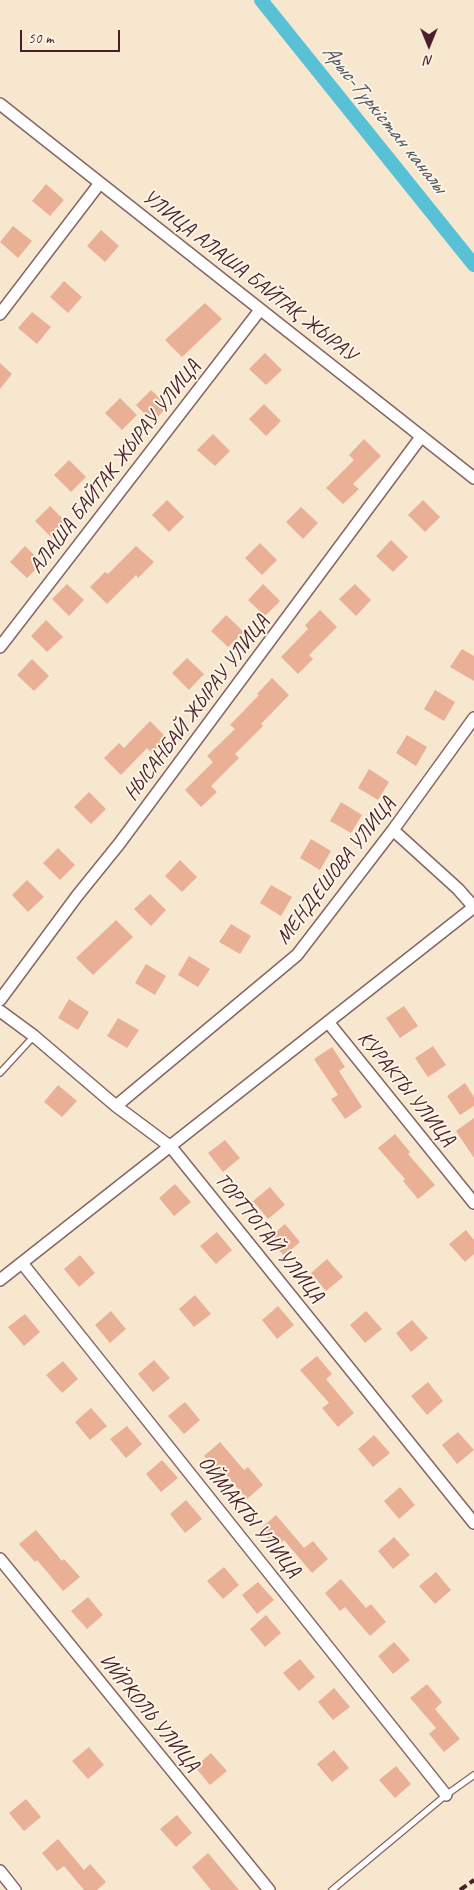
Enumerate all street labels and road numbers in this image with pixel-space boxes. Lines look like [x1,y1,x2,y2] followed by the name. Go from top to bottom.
[137,185,361,367] street label: УЛИЦА АЛАША БАЙТАҚ ЖЫРАУ
[24,355,206,579] street label: АЛАША БАЙТАК ЖЫРАУ УЛИЦА
[119,610,275,806] street label: НЫСАНБАЙ ЖЫРАУ УЛИЦА
[271,793,401,949] street label: МЕНДЕШОВА УЛИЦА
[352,1026,460,1152] street label: КУРАКТЫ УЛИЦА
[209,1168,329,1308] street label: ТОРТТОГАЙ УЛИЦА
[192,1451,306,1583] street label: ОЙМАКТЫ УЛИЦА
[94,1649,204,1777] street label: ИЙРКОЛЬ УЛИЦА

